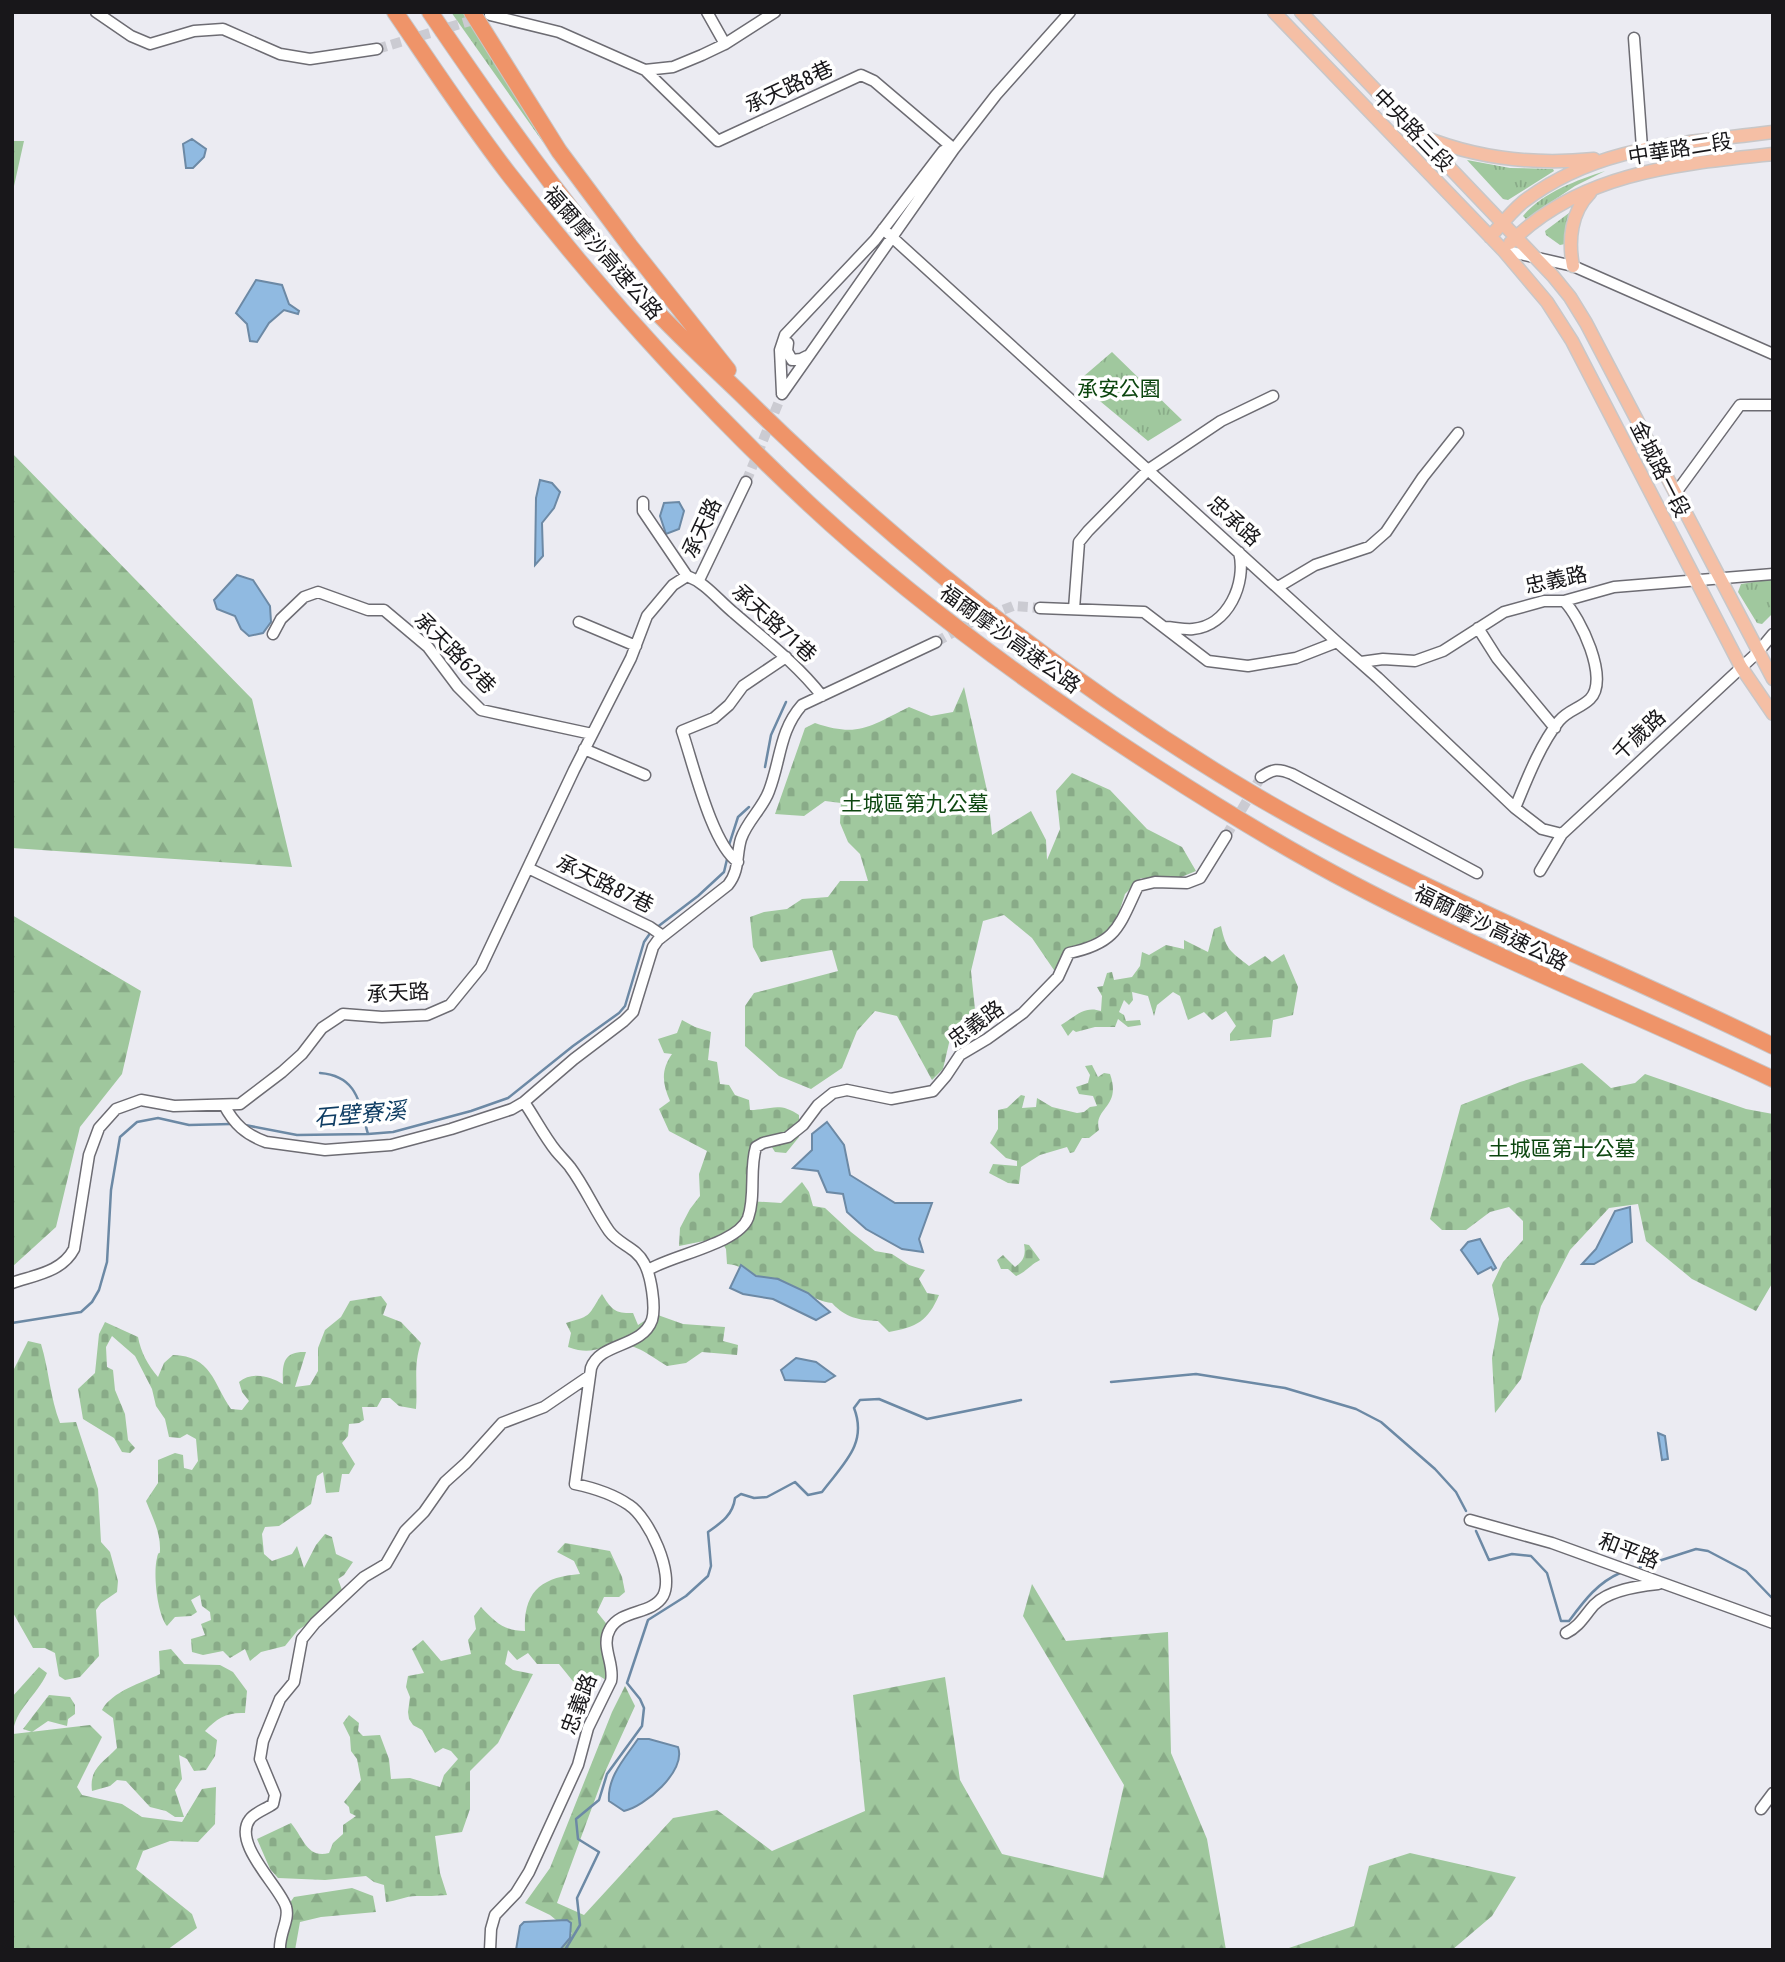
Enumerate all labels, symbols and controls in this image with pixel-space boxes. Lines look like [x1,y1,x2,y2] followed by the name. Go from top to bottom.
[741,56,837,118] street label: 承天路8巷
[1368,84,1458,176] street label: 中央路三段
[1626,129,1734,169] street label: 中華路二段
[539,182,667,324] street label: 福爾摩沙高速公路
[1077,377,1161,401] park label: 承安公園
[1625,417,1695,521] street label: 金城路一段
[1203,491,1265,551] street label: 忠承路
[678,494,726,562] street label: 承天路
[1523,562,1589,598] street label: 忠義路
[727,579,821,667] street label: 承天路71巷
[935,580,1085,698] street label: 福爾摩沙高速公路
[409,607,501,699] street label: 承天路62巷
[1608,705,1670,765] street label: 千歲路
[842,792,989,816] park label: 土城區第九公墓
[553,850,657,918] street label: 承天路87巷
[1410,880,1572,976] street label: 福爾摩沙高速公路
[366,979,430,1007] street label: 承天路
[943,996,1009,1052] street label: 忠義路
[313,1097,410,1132] water label: 石壁寮溪
[1489,1137,1636,1161] park label: 土城區第十公墓
[1595,1529,1663,1573] street label: 和平路
[557,1670,601,1738] street label: 忠義路

